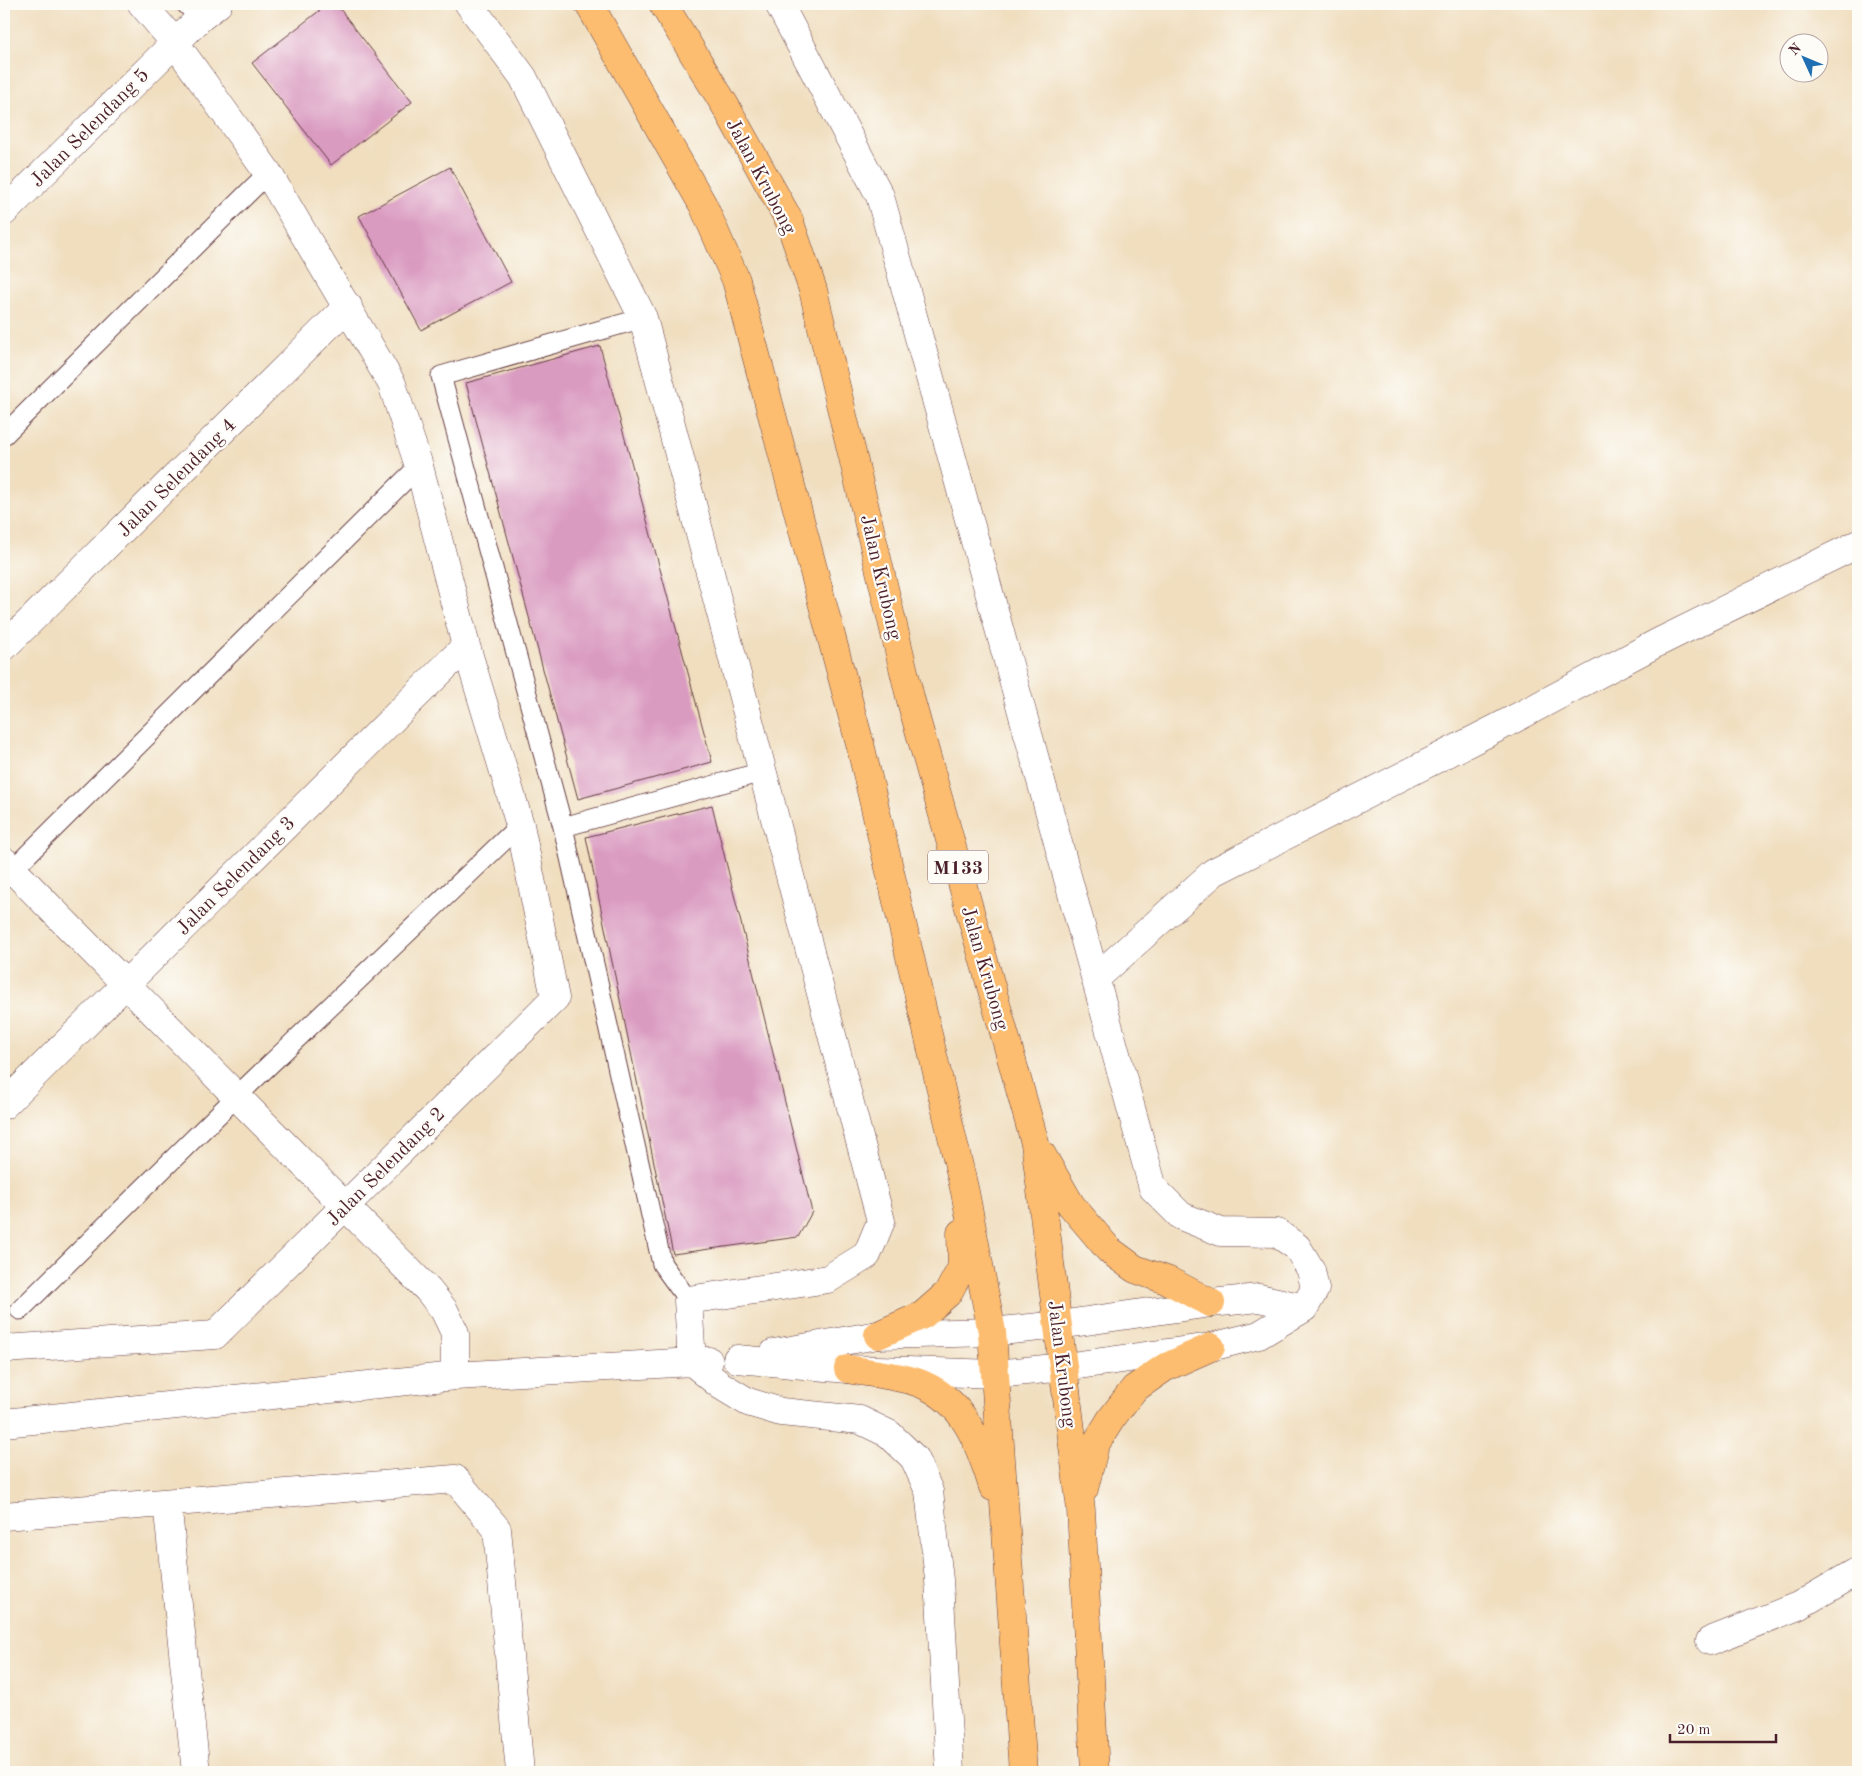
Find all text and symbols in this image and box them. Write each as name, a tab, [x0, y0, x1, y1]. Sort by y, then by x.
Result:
north arrow	[1780, 32, 1830, 82]
text: N	[1787, 41, 1804, 58]
street label: Jalan Selendang 5	[27, 65, 154, 192]
street label: Jalan Krubong	[721, 116, 799, 238]
street label: Jalan Selendang 4	[114, 415, 241, 542]
street label: Jalan Krubong	[856, 513, 904, 642]
street label: Jalan Selendang 3	[173, 813, 300, 940]
road number: M133	[928, 850, 988, 884]
street label: Jalan Krubong	[957, 904, 1011, 1033]
street label: Jalan Selendang 2	[323, 1104, 450, 1231]
street label: Jalan Krubong	[1043, 1299, 1079, 1429]
scale bar	[1670, 1711, 1776, 1743]
text: 20 m	[1677, 1723, 1711, 1738]

